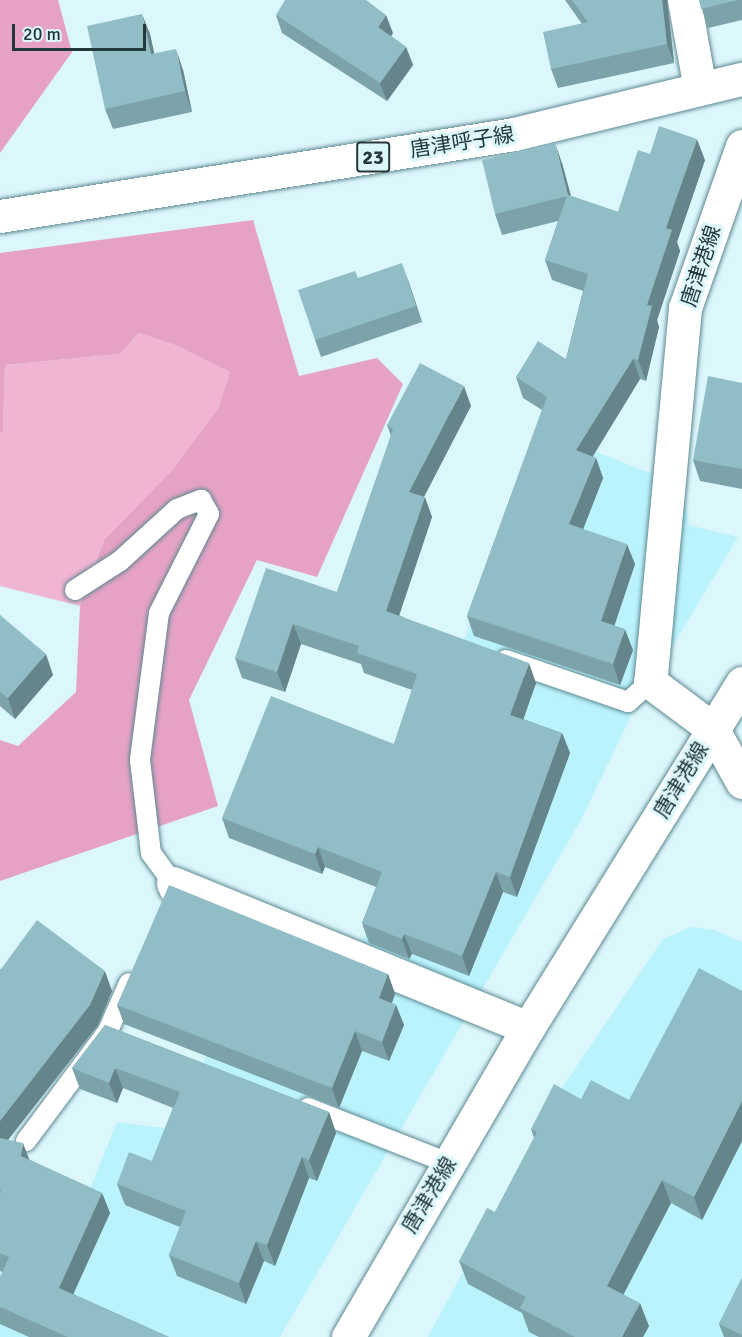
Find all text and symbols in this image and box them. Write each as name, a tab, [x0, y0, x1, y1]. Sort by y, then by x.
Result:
scale bar	[15, 12, 148, 50]
text: 20 m	[23, 23, 61, 45]
street label: 唐津呼子線	[408, 121, 516, 163]
road number: 23	[355, 140, 391, 174]
street label: 唐津港線	[676, 222, 726, 310]
street label: 唐津港線	[649, 738, 713, 822]
street label: 唐津港線	[397, 1153, 461, 1237]

